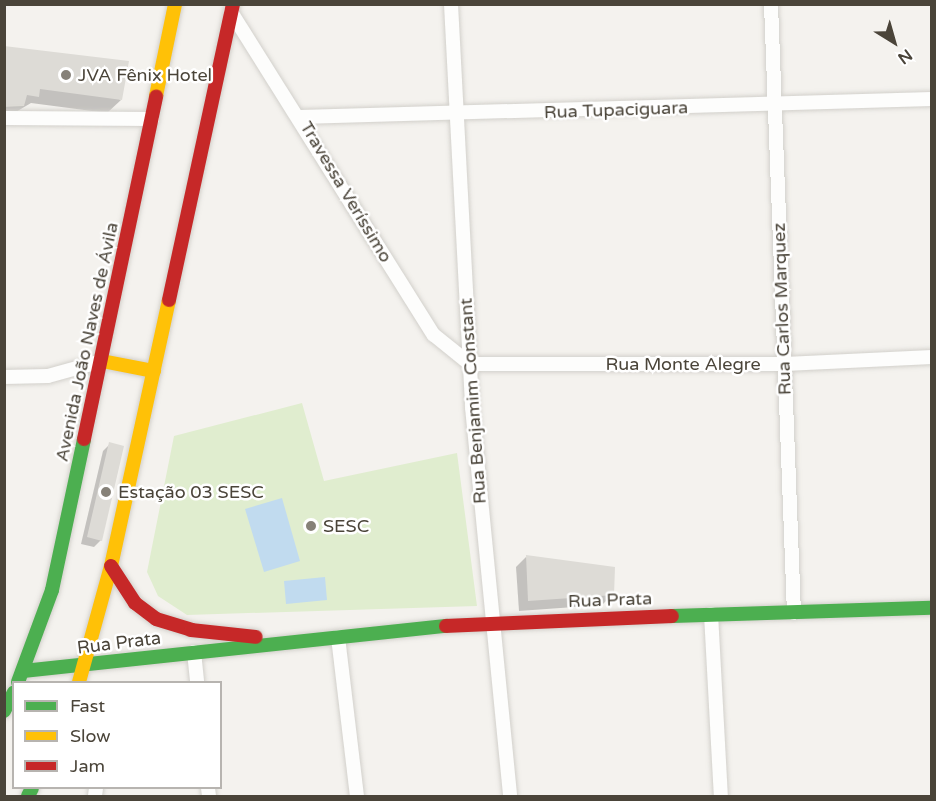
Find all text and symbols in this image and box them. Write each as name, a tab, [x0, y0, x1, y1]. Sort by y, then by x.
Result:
north arrow	[864, 12, 924, 72]
text: N	[894, 45, 916, 68]
place label: JVA Fênix Hotel	[78, 64, 212, 86]
marker: JVA Fênix Hotel	[59, 68, 73, 82]
street label: Rua Tupaciguara	[543, 97, 689, 123]
street label: Travessa Veríssimo	[295, 118, 397, 266]
street label: Avenida João Naves de Ávila	[51, 220, 123, 464]
street label: Rua Carlos Marquez	[768, 222, 796, 396]
street label: Rua Benjamim Constant	[455, 297, 491, 505]
street label: Rua Monte Alegre	[605, 353, 761, 375]
place label: Estação 03 SESC	[118, 481, 264, 503]
marker: Estação 03 SESC	[99, 485, 113, 499]
place label: SESC	[323, 515, 369, 537]
marker: SESC	[304, 519, 318, 533]
street label: Rua Prata	[567, 588, 653, 612]
street label: Rua Prata	[76, 627, 162, 659]
legend	[12, 681, 222, 789]
text: Fast	[70, 695, 105, 717]
text: Slow	[70, 725, 111, 747]
text: Jam	[70, 755, 105, 777]

